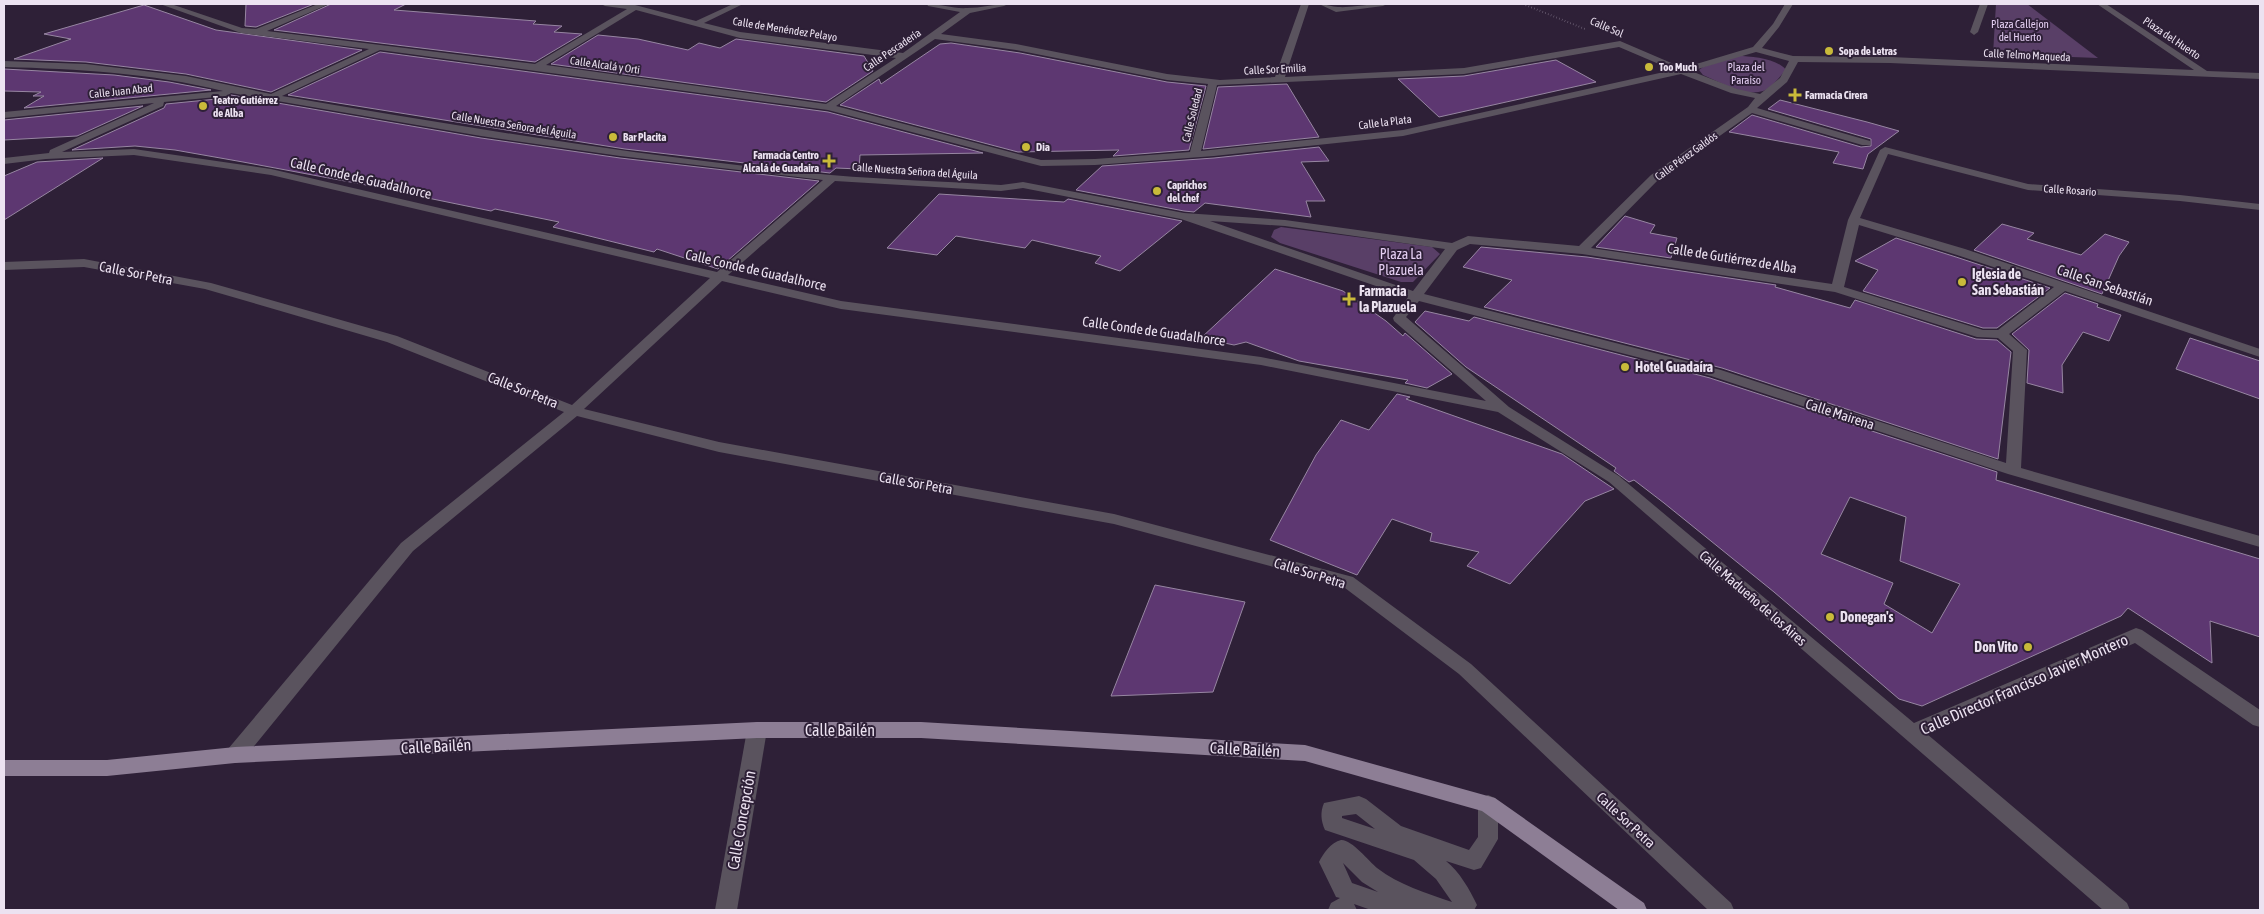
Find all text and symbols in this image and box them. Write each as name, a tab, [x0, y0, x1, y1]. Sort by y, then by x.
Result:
street label: Plaza del Huerto	[2141, 14, 2203, 62]
street label: Calle de Menéndez Pelayo	[732, 15, 838, 43]
street label: Calle Sol	[1589, 15, 1626, 39]
park label: Plaza Callejon del Huerto	[1991, 18, 2049, 43]
street label: Calle Pescadería	[861, 26, 923, 74]
marker: Sopa de Letras	[1823, 45, 1835, 57]
place label: Sopa de Letras	[1839, 45, 1897, 57]
street label: Calle Telmo Maqueda	[1983, 47, 2071, 63]
street label: Calle Alcalá y Orti	[569, 54, 641, 76]
street label: Calle Sor Emilia	[1243, 61, 1307, 77]
marker: Too Much	[1643, 61, 1655, 73]
place label: Too Much	[1659, 61, 1697, 73]
park label: Plaza del Paraíso	[1727, 61, 1765, 86]
street label: Calle Juan Abad	[89, 82, 153, 100]
street label: Calle Soledad	[1179, 87, 1205, 143]
marker: Farmacia Cirera	[1789, 89, 1801, 101]
place label: Farmacia Cirera	[1805, 89, 1868, 101]
place label: Teatro Gutiérrez de Alba	[213, 94, 278, 119]
marker: Teatro Gutiérrez de Alba	[197, 100, 209, 112]
street label: Calle Nuestra Señora del Águila	[451, 109, 577, 141]
street label: Calle la Plata	[1358, 113, 1412, 131]
street label: Calle Pérez Galdós	[1652, 129, 1720, 183]
marker: Bar Placita	[607, 131, 619, 143]
place label: Bar Placita	[623, 131, 666, 143]
marker: Dia	[1020, 141, 1032, 153]
place label: Dia	[1036, 141, 1050, 153]
place label: Farmacia Centro Alcalá de Guadaira	[742, 149, 819, 174]
street label: Calle Conde de Guadalhorce	[289, 154, 433, 202]
marker: Farmacia Centro Alcalá de Guadaira	[823, 155, 835, 167]
street label: Calle Nuestra Señora del Águila	[852, 161, 978, 181]
place label: Caprichos del chef	[1167, 179, 1207, 204]
street label: Calle Rosario	[2043, 182, 2097, 198]
marker: Caprichos del chef	[1151, 185, 1163, 197]
street label: Calle de Gutiérrez de Alba	[1666, 240, 1798, 276]
street label: Calle Conde de Guadalhorce	[684, 246, 828, 294]
park label: Plaza La Plazuela	[1378, 246, 1424, 278]
street label: Calle Sor Petra	[98, 258, 174, 288]
street label: Calle San Sebastián	[2055, 261, 2155, 309]
place label: Iglesia de San Sebastián	[1972, 266, 2044, 298]
marker: Iglesia de San Sebastián	[1956, 276, 1968, 288]
place label: Farmacia la Plazuela	[1359, 283, 1417, 315]
marker: Farmacia la Plazuela	[1343, 293, 1355, 305]
street label: Calle Conde de Guadalhorce	[1081, 313, 1227, 349]
place label: Hotel Guadaíra	[1635, 359, 1713, 375]
marker: Hotel Guadaíra	[1619, 361, 1631, 373]
street label: Calle Sor Petra	[486, 369, 560, 411]
street label: Calle Mairena	[1804, 395, 1876, 433]
street label: Calle Sor Petra	[878, 469, 954, 497]
street label: Calle Madueño de los Aires	[1696, 547, 1810, 649]
street label: Calle Sor Petra	[1272, 554, 1348, 592]
place label: Donegan's	[1840, 609, 1894, 625]
marker: Donegan's	[1824, 611, 1836, 623]
street label: Calle Director Francisco Javier Montero	[1917, 630, 2131, 738]
place label: Don Vito	[1974, 639, 2018, 655]
marker: Don Vito	[2022, 641, 2034, 653]
street label: Calle Bailén	[805, 721, 875, 739]
street label: Calle Bailén	[400, 735, 472, 757]
street label: Calle Bailén	[1209, 738, 1281, 760]
street label: Calle Concepción	[723, 769, 760, 871]
street label: Calle Sor Petra	[1593, 789, 1659, 851]

